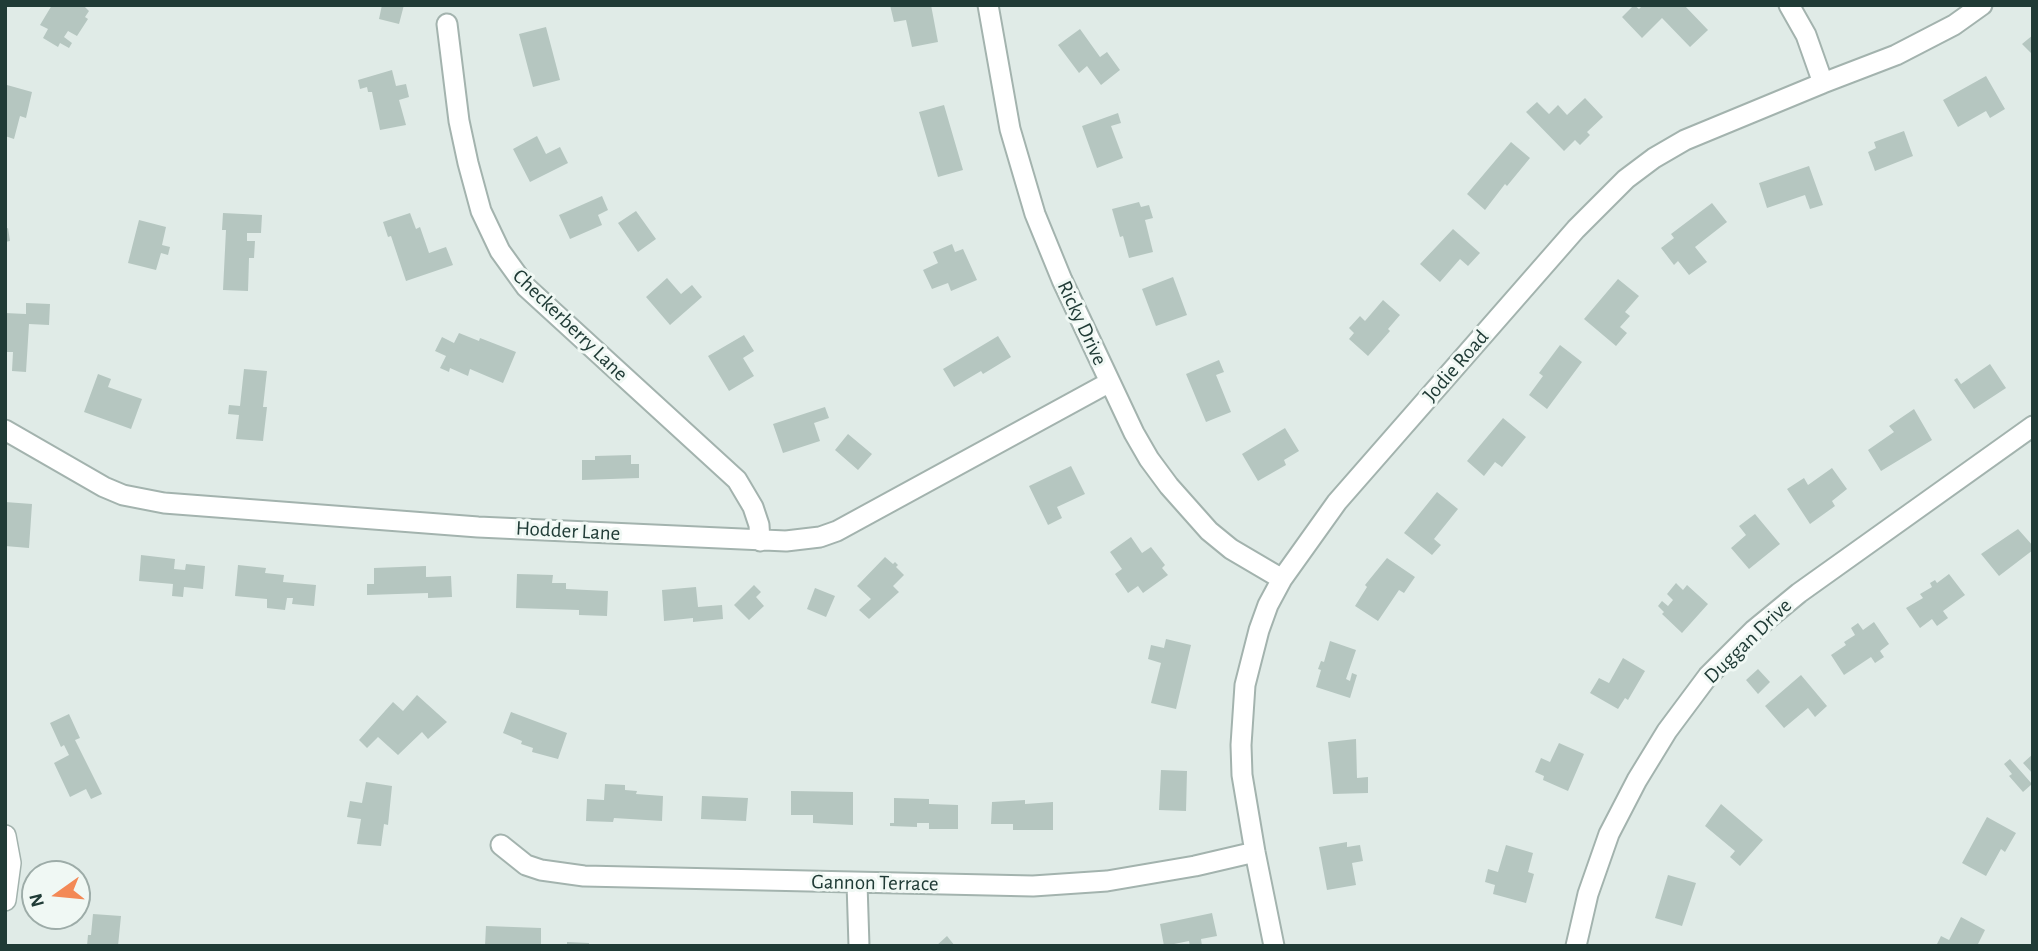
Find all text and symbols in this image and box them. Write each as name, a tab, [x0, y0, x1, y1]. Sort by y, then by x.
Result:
street label: Checkerberry Lane	[507, 264, 633, 386]
street label: Ricky Drive	[1051, 277, 1113, 369]
street label: Jodie Road	[1418, 325, 1494, 407]
street label: Hodder Lane	[515, 516, 621, 546]
street label: Duggan Drive	[1699, 593, 1797, 689]
north arrow	[21, 860, 91, 930]
street label: Gannon Terrace	[811, 869, 939, 897]
text: N	[26, 891, 48, 909]

